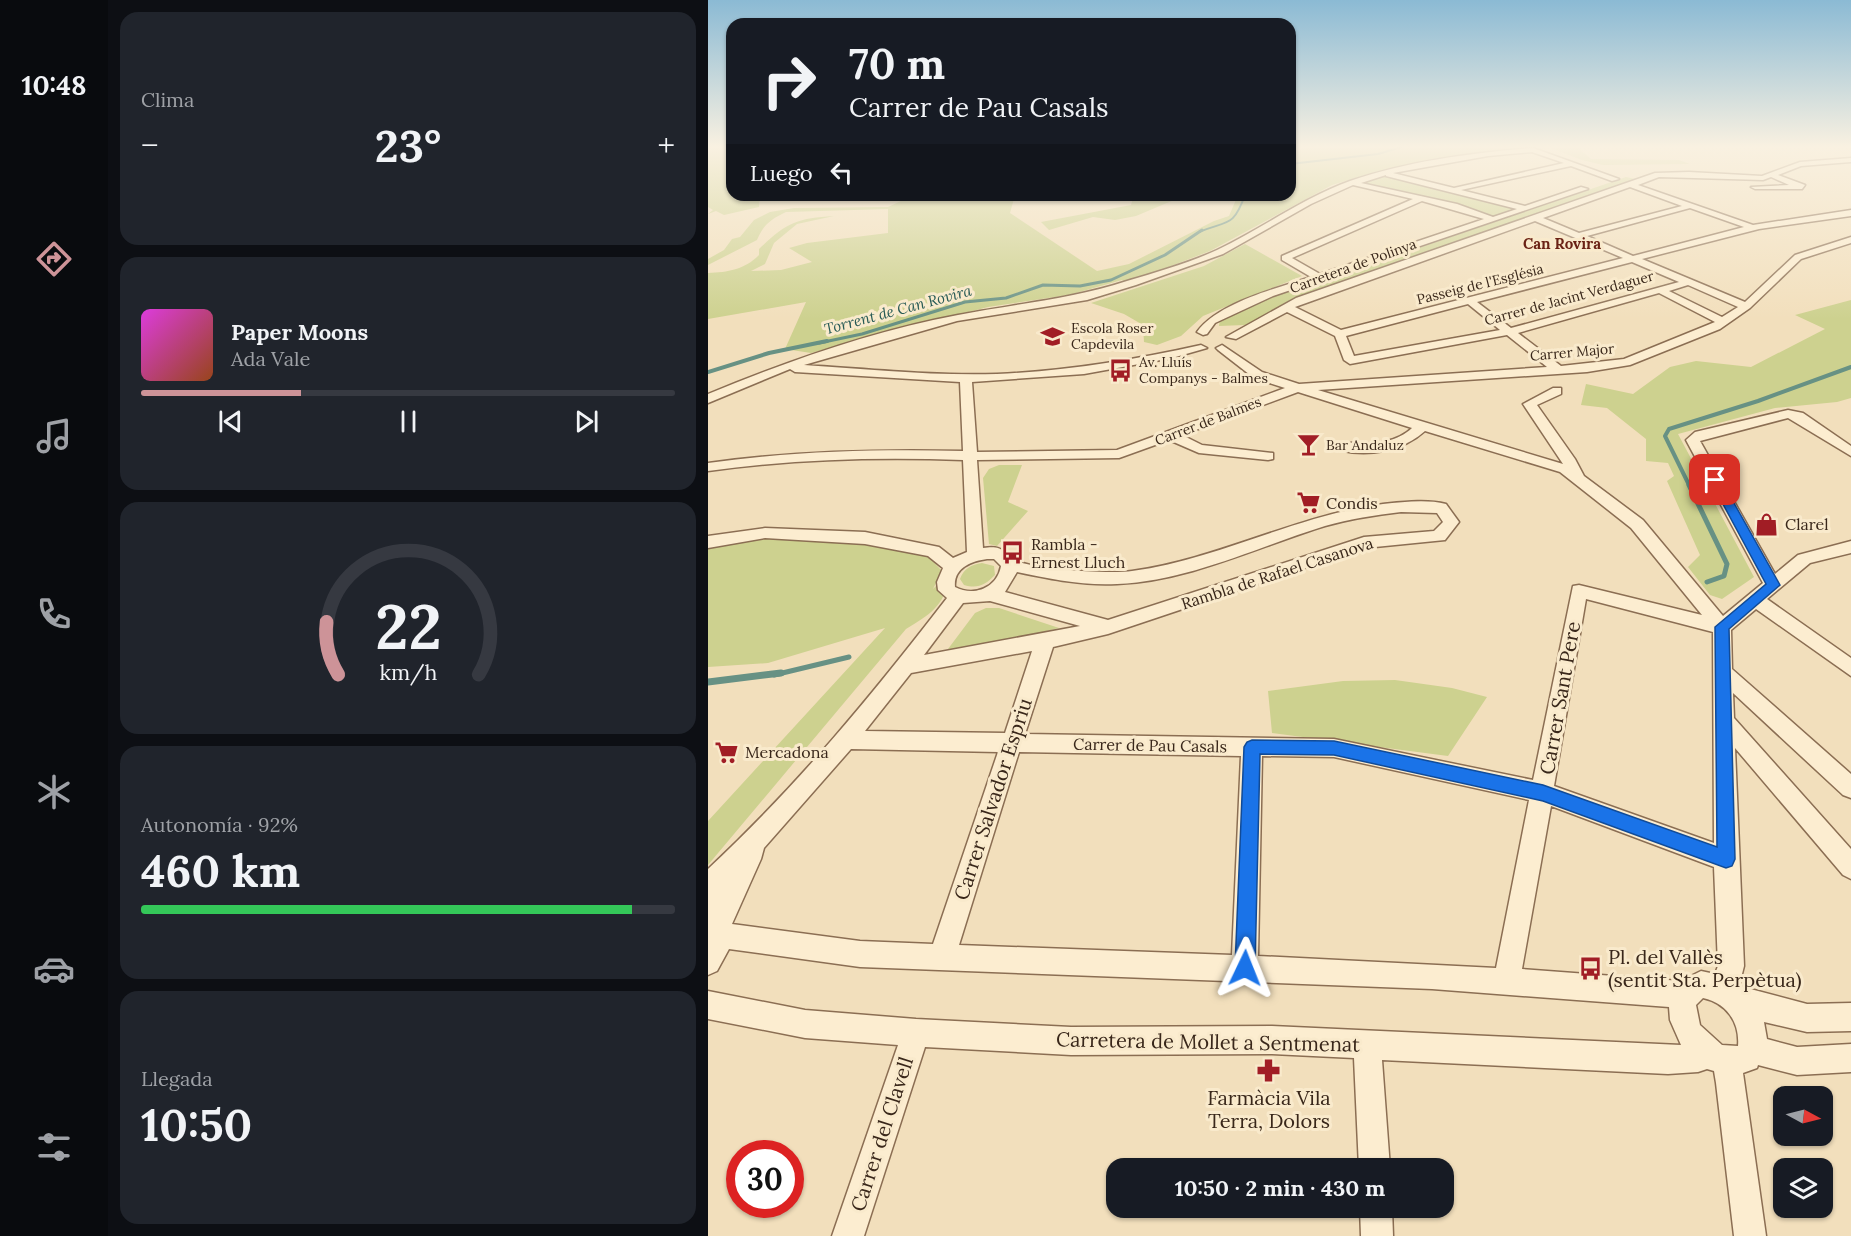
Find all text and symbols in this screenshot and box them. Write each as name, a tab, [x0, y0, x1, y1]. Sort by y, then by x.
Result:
text: 70 m	[849, 37, 945, 91]
icon: right	[750, 42, 828, 120]
text: 10:48	[21, 68, 87, 102]
text: Clima	[141, 87, 194, 112]
text: Carrer de Pau Casals	[849, 90, 1109, 124]
text: 23°	[375, 117, 441, 174]
text: −	[141, 124, 159, 166]
text: +	[657, 124, 675, 166]
icon: left	[825, 156, 858, 189]
text: Luego	[750, 159, 813, 187]
district label: Can Rovira	[1523, 234, 1601, 253]
street label: Carretera de Polinya	[1287, 235, 1419, 297]
icon: directions	[33, 238, 75, 280]
street label: Passeig de l'Església	[1415, 260, 1545, 308]
street label: Carrer de Jacint Verdaguer	[1482, 267, 1656, 329]
water label: Torrent de Can Rovira	[822, 281, 974, 338]
text: Paper Moons	[231, 318, 368, 346]
place label: Escola Roser Capdevila	[1071, 319, 1154, 353]
school or university icon: Escola Roser Capdevila	[1040, 323, 1066, 349]
street label: Carrer Major	[1529, 339, 1615, 365]
text: Ada Vale	[231, 346, 310, 371]
place label: Av. Lluís Companys - Balmes	[1138, 353, 1268, 387]
bus stop icon: Av. Lluís Companys - Balmes	[1108, 357, 1134, 383]
street label: Carrer de Balmes	[1152, 392, 1264, 450]
icon: previous	[214, 405, 247, 438]
icon: pause	[392, 405, 425, 438]
icon: next	[570, 405, 603, 438]
icon: music	[33, 415, 75, 457]
bar icon: Bar Andaluz	[1295, 432, 1321, 458]
place label: Bar Andaluz	[1326, 436, 1404, 454]
pin	[1689, 454, 1740, 505]
icon: arrive	[1698, 463, 1731, 496]
supermarket icon: Condis	[1295, 490, 1321, 516]
place label: Condis	[1326, 493, 1378, 513]
shop icon: Clarel	[1754, 511, 1780, 537]
place label: Clarel	[1785, 514, 1829, 534]
street label: Rambla de Rafael Casanova	[1178, 532, 1376, 614]
place label: Rambla - Ernest Lluch	[1031, 534, 1126, 572]
bus stop icon: Rambla - Ernest Lluch	[1000, 540, 1026, 566]
text: 22	[375, 586, 441, 666]
icon: phone	[33, 593, 75, 635]
street label: Carrer Sant Pere	[1534, 619, 1585, 776]
text: km/h	[379, 658, 437, 686]
street label: Carrer Salvador Espriu	[948, 695, 1037, 903]
street label: Carrer de Pau Casals	[1073, 734, 1227, 756]
supermarket icon: Mercadona	[714, 739, 740, 765]
place label: Mercadona	[745, 742, 829, 762]
icon: climate	[33, 771, 75, 813]
text: Autonomía · 92%	[141, 812, 298, 837]
text: 460 km	[141, 842, 300, 899]
position arrow	[1213, 936, 1277, 1000]
place label: Pl. del Vallès (sentit Sta. Perpètua)	[1608, 944, 1802, 993]
icon: car	[33, 948, 75, 990]
bus stop icon: Pl. del Vallès (sentit Sta. Perpètua)	[1577, 955, 1603, 981]
street label: Carretera de Mollet a Sentmenat	[1056, 1026, 1360, 1057]
street label: Carrer del Clavell	[845, 1053, 918, 1214]
pharmacy icon: Farmàcia Vila Terra, Dolors	[1256, 1058, 1282, 1084]
text: Llegada	[141, 1066, 213, 1091]
place label: Farmàcia Vila Terra, Dolors	[1207, 1085, 1331, 1133]
north arrow	[1773, 1086, 1833, 1146]
map controls	[1773, 1086, 1833, 1218]
text: 10:50	[141, 1096, 252, 1153]
icon: filters	[33, 1126, 75, 1168]
speed limit sign: 30	[726, 1140, 804, 1218]
button: layers	[1773, 1158, 1833, 1218]
text: 10:50 · 2 min · 430 m	[1175, 1174, 1385, 1202]

